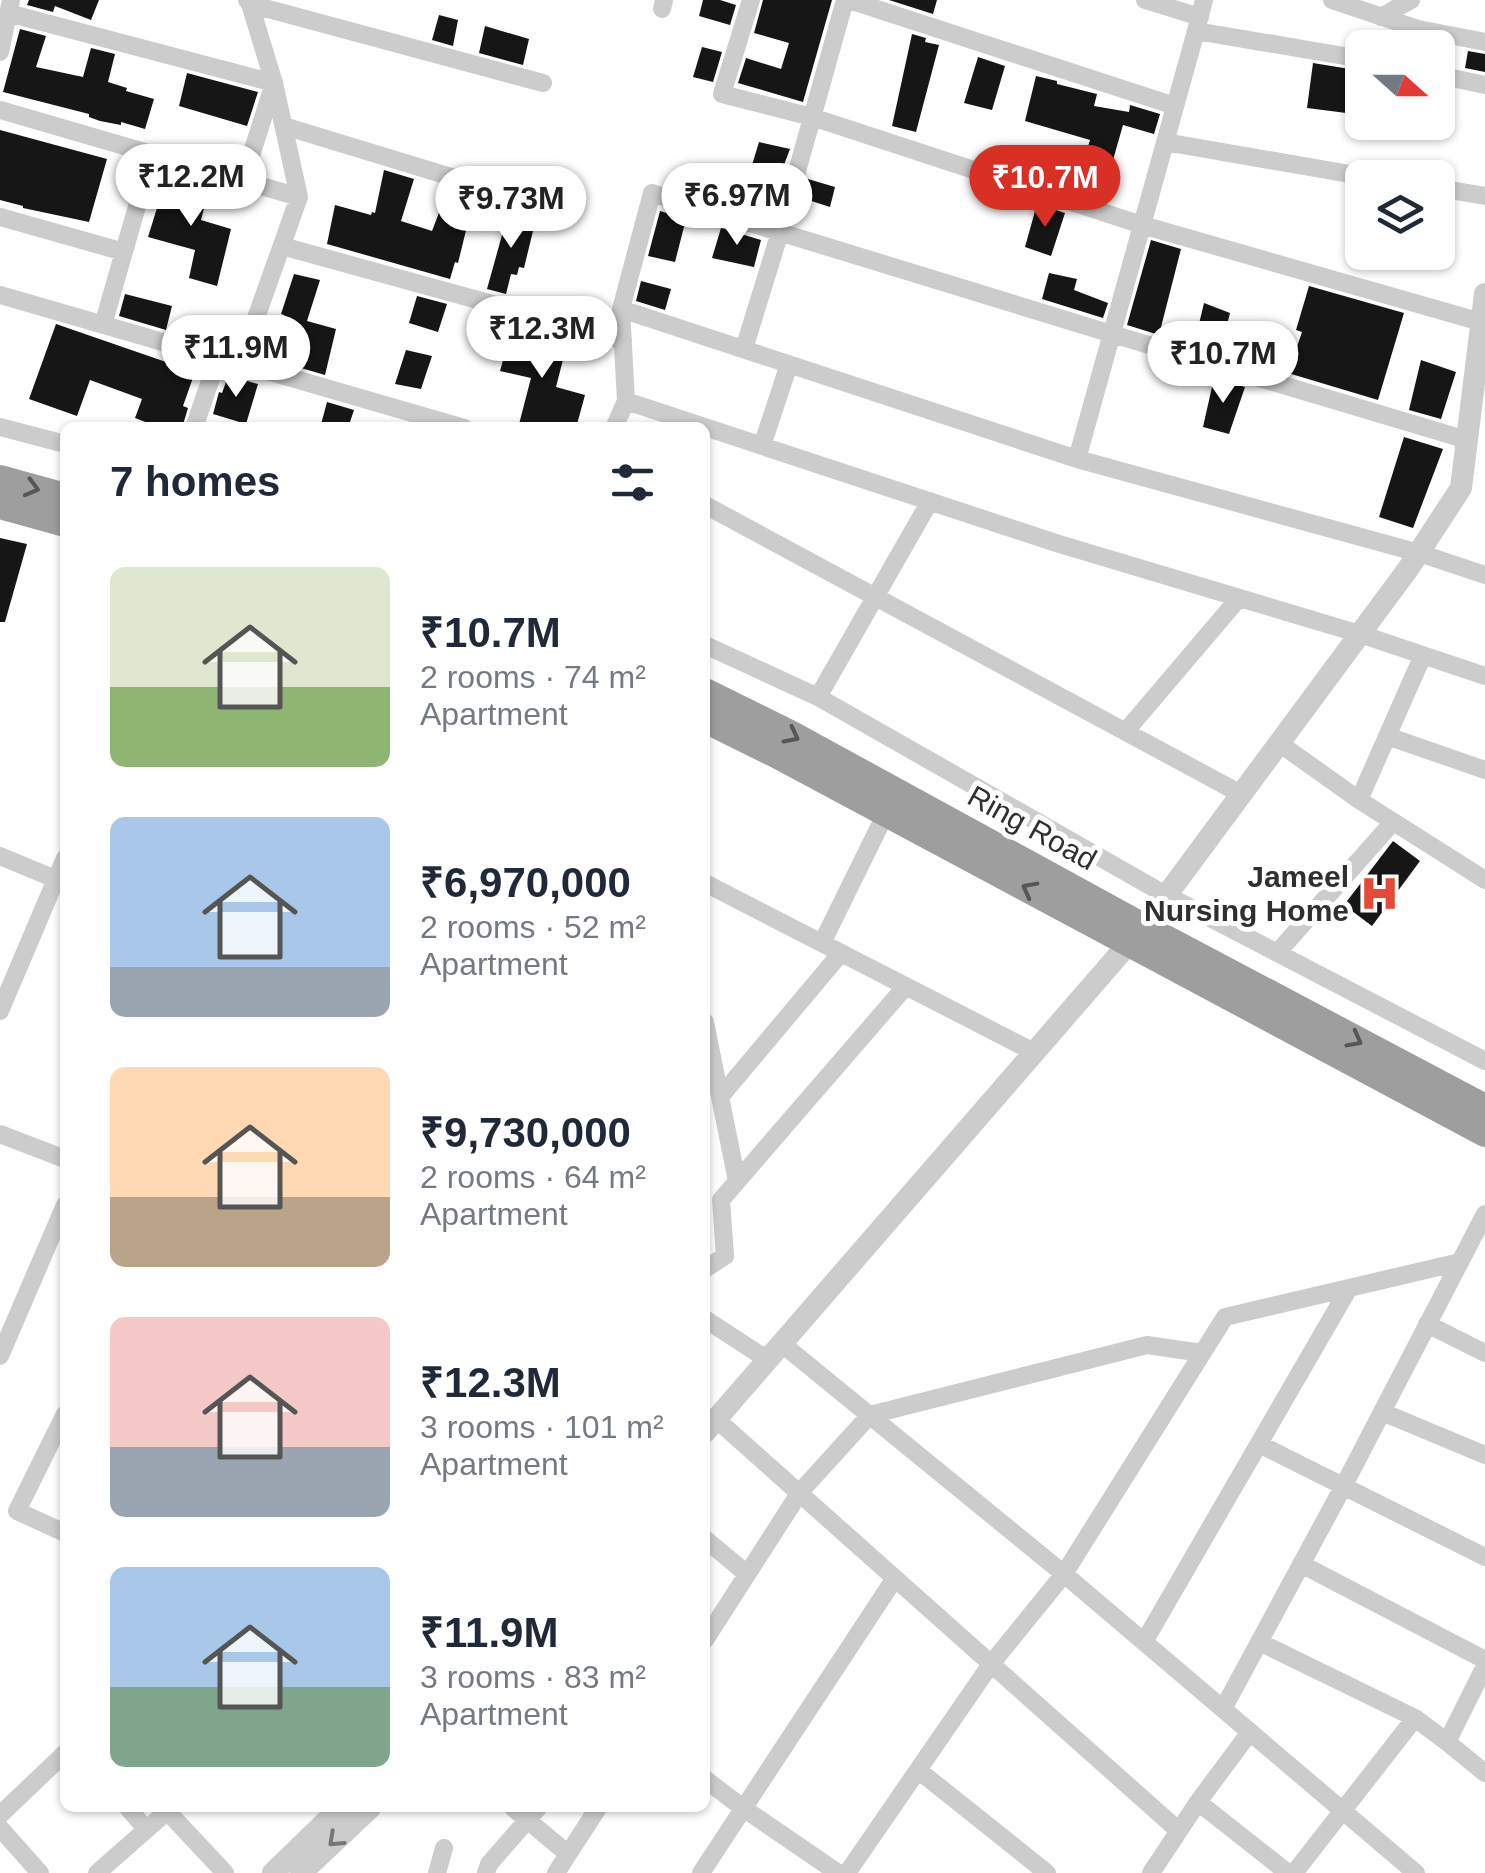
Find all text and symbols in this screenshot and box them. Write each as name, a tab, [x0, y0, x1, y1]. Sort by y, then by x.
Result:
north arrow	[1345, 30, 1455, 140]
map controls	[1345, 30, 1455, 270]
pin: ₹12.2M	[110, 144, 272, 229]
pin: ₹10.7M	[964, 145, 1126, 230]
text: ₹12.2M	[137, 158, 245, 194]
text: ₹10.7M	[991, 159, 1099, 195]
button: layers	[1345, 160, 1455, 270]
pin: ₹6.97M	[656, 163, 818, 248]
pin: ₹9.73M	[430, 166, 592, 251]
text: ₹6.97M	[683, 177, 791, 213]
text: ₹9.73M	[457, 180, 565, 216]
pin: ₹12.3M	[461, 296, 623, 381]
text: ₹12.3M	[488, 310, 596, 346]
pin: ₹11.9M	[155, 315, 317, 400]
pin: ₹10.7M	[1142, 321, 1304, 406]
text: ₹11.9M	[183, 329, 289, 365]
text: ₹10.7M	[1169, 335, 1277, 371]
icon: filters	[605, 455, 660, 510]
text: 7 homes	[110, 458, 280, 505]
one-way arrow	[23, 476, 41, 497]
icon: home	[190, 607, 310, 727]
text: ₹10.7M	[420, 609, 561, 656]
text: 2 rooms · 74 m²	[420, 659, 646, 695]
text: Apartment	[420, 696, 568, 732]
one-way arrow	[782, 723, 800, 743]
street label: Ring Road	[962, 779, 1102, 876]
icon: home	[190, 857, 310, 977]
text: ₹6,970,000	[420, 859, 631, 906]
place label: Jameel Nursing Home	[1144, 860, 1349, 927]
hospital icon: Jameel Nursing Home	[1358, 873, 1400, 915]
one-way arrow	[1021, 881, 1039, 901]
text: 2 rooms · 52 m²	[420, 909, 646, 945]
text: Apartment	[420, 946, 568, 982]
one-way arrow	[1345, 1027, 1363, 1047]
icon: home	[190, 1107, 310, 1227]
text: ₹9,730,000	[420, 1109, 631, 1156]
text: 2 rooms · 64 m²	[420, 1159, 646, 1195]
text: Apartment	[420, 1196, 568, 1232]
icon: home	[190, 1357, 310, 1477]
text: ₹12.3M	[420, 1359, 561, 1406]
text: 3 rooms · 101 m²	[420, 1409, 664, 1445]
text: Apartment	[420, 1446, 568, 1482]
icon: home	[190, 1607, 310, 1727]
text: ₹11.9M	[420, 1609, 558, 1656]
text: 3 rooms · 83 m²	[420, 1659, 646, 1695]
text: Apartment	[420, 1696, 568, 1732]
one-way arrow	[329, 1828, 347, 1846]

